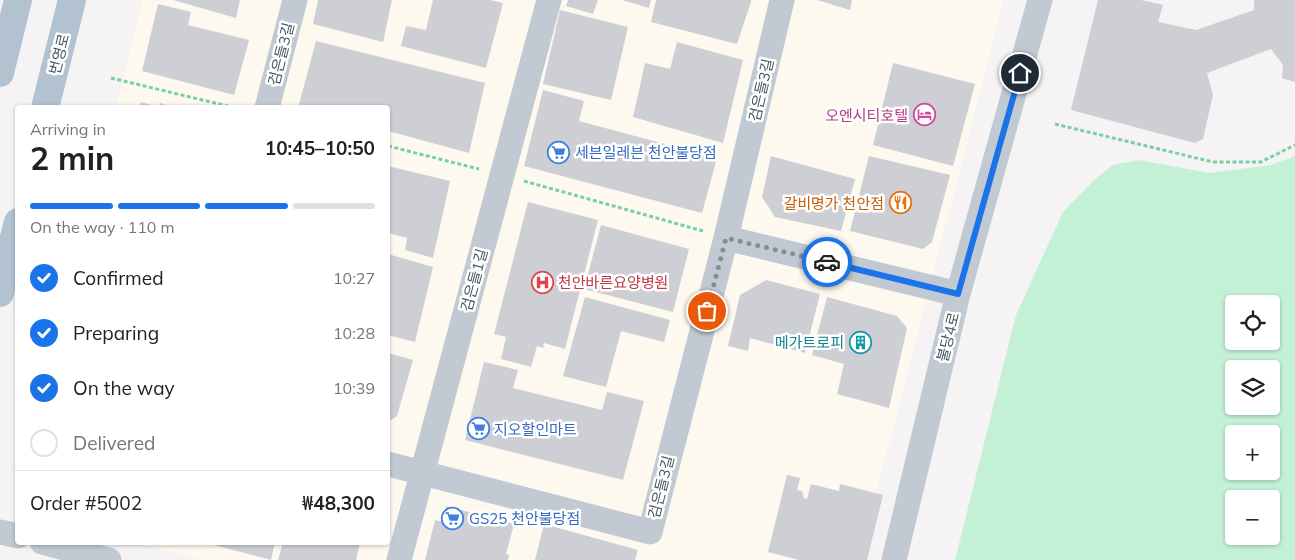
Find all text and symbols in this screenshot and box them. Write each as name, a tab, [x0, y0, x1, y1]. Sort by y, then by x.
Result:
street label: 검은들3길	[264, 21, 298, 87]
street label: 번영로	[45, 32, 73, 76]
pin	[999, 52, 1041, 94]
street label: 검은들3길	[745, 57, 777, 123]
icon: home	[1006, 59, 1034, 87]
hotel icon: 오엔시티호텔	[912, 103, 936, 127]
place label: 오엔시티호텔	[825, 106, 908, 125]
text: Arriving in	[30, 119, 106, 139]
text: 10:45–10:50	[265, 136, 375, 160]
text: 2 min	[30, 138, 114, 178]
supermarket icon: 세븐일레븐 천안불당점	[547, 140, 571, 164]
place label: 세븐일레븐 천안불당점	[575, 143, 717, 162]
restaurant icon: 갈비명가 천안점	[888, 191, 912, 215]
place label: 갈비명가 천안점	[783, 194, 884, 213]
text: On the way · 110 m	[30, 217, 175, 237]
courier	[802, 237, 852, 287]
street label: 검은들1길	[457, 247, 491, 313]
icon: car	[813, 248, 841, 276]
icon: check	[30, 264, 58, 292]
text: Confirmed	[73, 266, 164, 290]
text: 10:27	[333, 268, 375, 288]
hospital icon: 천안바른요양병원	[530, 270, 554, 294]
place label: 천안바른요양병원	[558, 273, 668, 292]
pin	[686, 290, 728, 332]
map controls	[1225, 295, 1280, 545]
button: locate	[1225, 295, 1280, 350]
icon: bag	[693, 297, 721, 325]
street label: 불당4로	[933, 310, 963, 364]
icon: check	[30, 319, 58, 347]
text: Preparing	[73, 321, 159, 345]
text: 10:28	[333, 323, 375, 343]
building icon: 메가트로피	[848, 330, 872, 354]
place label: 메가트로피	[775, 333, 844, 352]
button: layers	[1225, 360, 1280, 415]
icon: check	[30, 374, 58, 402]
text: On the way	[73, 376, 175, 400]
text: 10:39	[333, 378, 375, 398]
supermarket icon: 지오할인마트	[466, 417, 490, 441]
place label: 지오할인마트	[494, 420, 577, 439]
button: +	[1225, 425, 1280, 480]
text: Delivered	[73, 431, 155, 455]
street label: 검은들3길	[644, 454, 678, 520]
button: −	[1225, 490, 1280, 545]
text: Order #5002	[30, 491, 142, 515]
text: ₩48,300	[302, 491, 375, 515]
supermarket icon: GS25 천안불당점	[441, 506, 465, 530]
place label: GS25 천안불당점	[469, 509, 580, 528]

